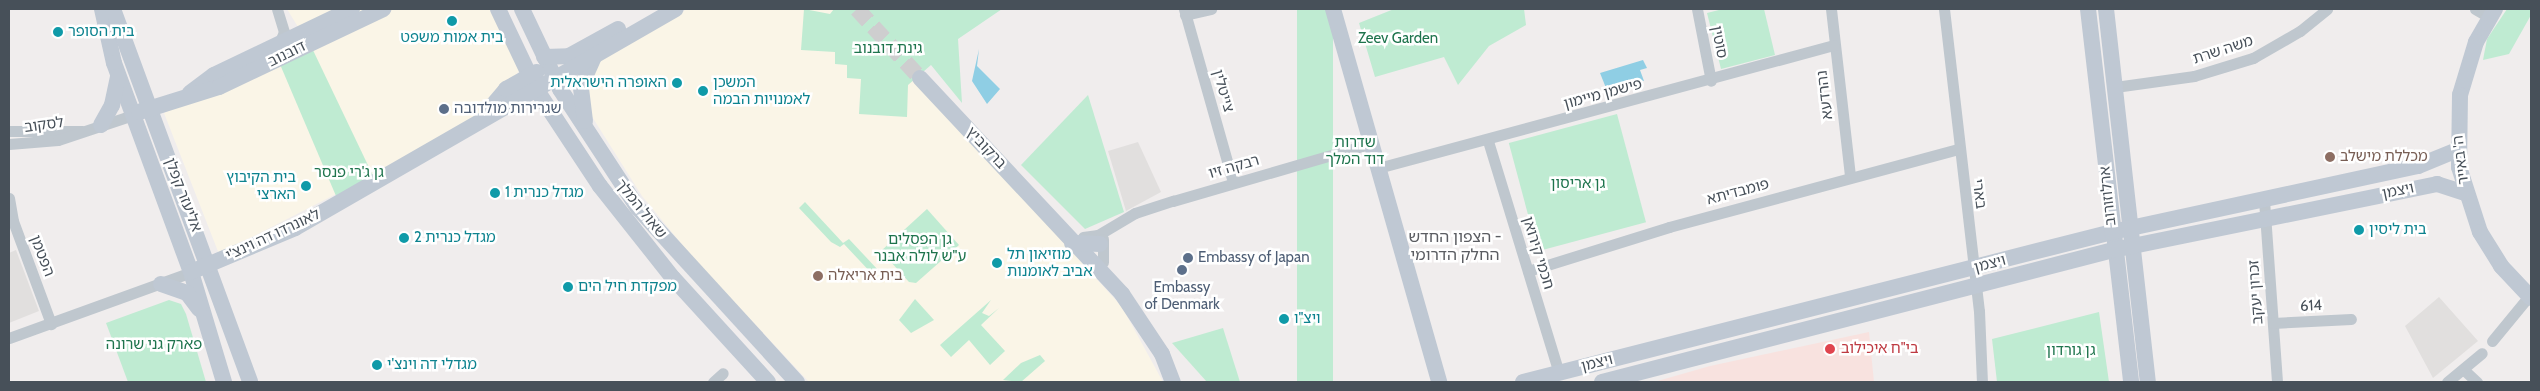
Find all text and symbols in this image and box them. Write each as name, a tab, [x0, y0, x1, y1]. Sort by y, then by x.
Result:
marker: בית אמות משפט	[446, 15, 458, 27]
place label: בית הסופר	[68, 23, 134, 41]
street label: סוטין	[1707, 24, 1731, 60]
marker: בית הסופר	[52, 26, 64, 38]
place label: בית אמות משפט	[400, 29, 504, 47]
park label: Zeev Garden	[1358, 30, 1438, 48]
street label: משה שרת	[2191, 32, 2255, 68]
street label: דובנוב	[265, 37, 309, 71]
park label: גינת דובנוב	[854, 40, 922, 58]
street label: צייטלין	[1208, 68, 1238, 114]
street label: נהרדעא	[1813, 69, 1837, 121]
place label: המשכן לאמנויות הבמה	[713, 73, 810, 108]
place label: האופרה הישראלית	[550, 74, 667, 92]
street label: פישמן מיימון	[1562, 75, 1644, 113]
marker: האופרה הישראלית	[671, 77, 683, 89]
marker: המשכן לאמנויות הבמה	[697, 85, 709, 97]
place label: שגרירות מולדובה	[454, 100, 561, 118]
marker: שגרירות מולדובה	[438, 103, 450, 115]
street label: לסקוב	[23, 113, 65, 137]
street label: ברקוביץ	[962, 123, 1010, 173]
park label: שדרות דוד המלך	[1325, 133, 1385, 168]
street label: ה' באייר	[2449, 134, 2473, 186]
place label: מכללת מישלב	[2340, 148, 2428, 166]
street label: רבקה זיו	[1207, 151, 1261, 183]
marker: מכללת מישלב	[2324, 151, 2336, 163]
street label: אליעזר קפלן	[161, 155, 205, 235]
park label: גן ג'רי פנסר	[314, 164, 384, 182]
street label: ארלוזורוב	[2096, 165, 2120, 227]
place label: בית הקיבוץ הארצי	[226, 168, 296, 203]
park label: גן אריסון	[1551, 175, 1605, 193]
street label: פומבדיתא	[1705, 175, 1771, 209]
street label: שאול המלך	[612, 176, 670, 242]
street label: בארי	[1968, 178, 1990, 210]
street label: ויצמן	[2380, 179, 2416, 203]
marker: בית הקיבוץ הארצי	[300, 180, 312, 192]
place label: מגדל כנרית 1	[505, 184, 584, 202]
marker: מגדל כנרית 1	[489, 187, 501, 199]
street label: לאונרדו דה וינצ'י	[223, 205, 323, 265]
street label: חכמי קירואן	[1518, 214, 1558, 292]
place label: בית ליסין	[2369, 221, 2427, 239]
marker: בית ליסין	[2353, 224, 2365, 236]
district label: הצפון החדש - החלק הדרומי	[1408, 227, 1502, 265]
place label: מגדל כנרית 2	[414, 229, 496, 247]
park label: גן הפסלים ע"ש לולה אבנר	[874, 230, 966, 265]
marker: מגדל כנרית 2	[398, 232, 410, 244]
street label: הפטמן	[26, 233, 58, 279]
place label: מוזיאון תל אביב לאומנות	[1007, 245, 1093, 280]
place label: Embassy of Japan	[1198, 249, 1310, 267]
street label: ויצמן	[1972, 251, 2008, 277]
marker: Embassy of Japan	[1182, 252, 1194, 264]
marker: מוזיאון תל אביב לאומנות	[991, 257, 1003, 269]
street label: זכרון יעקב	[2245, 259, 2267, 325]
marker: Embassy of Denmark	[1176, 264, 1188, 276]
place label: בית אריאלה	[828, 267, 903, 285]
marker: בית אריאלה	[812, 270, 824, 282]
place label: מפקדת חיל הים	[578, 278, 677, 296]
place label: Embassy of Denmark	[1144, 278, 1220, 313]
marker: מפקדת חיל הים	[562, 281, 574, 293]
street label: 614	[2300, 296, 2322, 316]
place label: ויצ"ו	[1294, 310, 1321, 328]
marker: ויצ"ו	[1278, 313, 1290, 325]
park label: פארק גני שרונה	[106, 336, 202, 354]
place label: בי"ח איכילוב	[1841, 340, 1919, 358]
marker: בי"ח איכילוב	[1823, 342, 1837, 356]
park label: גן גורדון	[2046, 342, 2096, 360]
street label: ויצמן	[1579, 350, 1615, 376]
place label: מגדלי דה וינצ'י	[387, 356, 477, 374]
marker: מגדלי דה וינצ'י	[371, 359, 383, 371]

